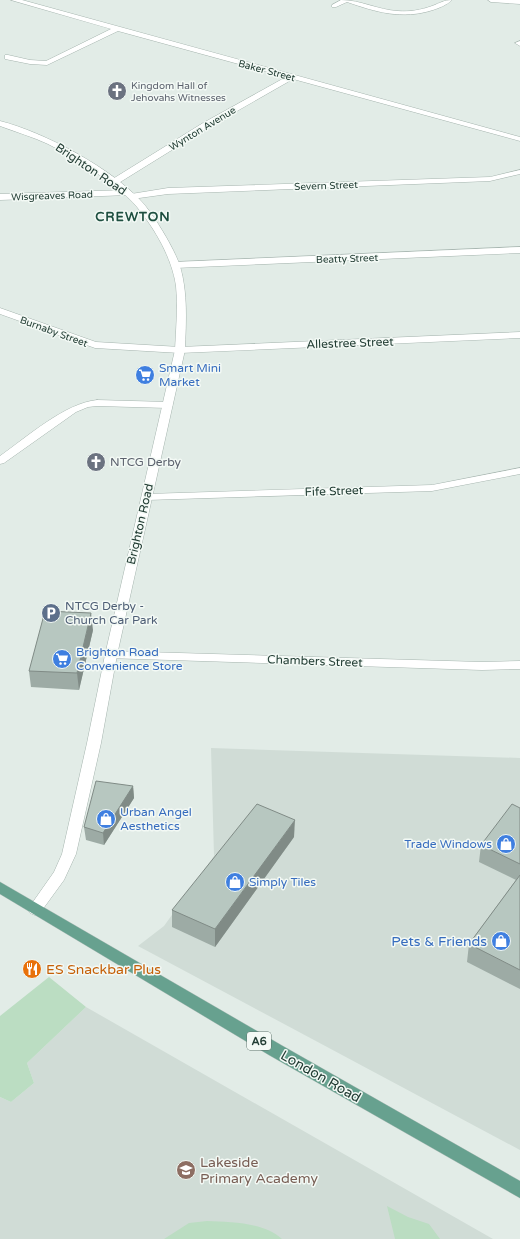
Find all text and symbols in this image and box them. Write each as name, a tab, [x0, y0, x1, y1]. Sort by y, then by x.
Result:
street label: Baker Street	[237, 58, 297, 84]
church icon: Kingdom Hall of Jehovahs Witnesses	[106, 80, 128, 102]
place label: Kingdom Hall of Jehovahs Witnesses	[131, 80, 226, 104]
street label: Wynton Avenue	[167, 104, 238, 153]
street label: Brighton Road	[53, 140, 129, 198]
street label: Severn Street	[294, 179, 358, 193]
street label: Wisgreaves Road	[11, 189, 93, 203]
district label: CREWTON	[95, 209, 171, 225]
street label: Beatty Street	[316, 252, 378, 266]
street label: Burnaby Street	[18, 314, 89, 350]
street label: Allestree Street	[306, 334, 394, 352]
place label: Smart Mini Market	[159, 361, 221, 389]
supermarket icon: Smart Mini Market	[134, 364, 156, 386]
church icon: NTCG Derby	[85, 451, 107, 473]
place label: NTCG Derby	[110, 455, 182, 469]
street label: Brighton Road	[124, 482, 156, 566]
street label: Fife Street	[304, 483, 364, 499]
place label: NTCG Derby - Church Car Park	[65, 599, 158, 627]
parking icon: NTCG Derby - Church Car Park	[40, 602, 62, 624]
place label: Brighton Road Convenience Store	[76, 645, 183, 673]
supermarket icon: Brighton Road Convenience Store	[51, 648, 73, 670]
street label: Chambers Street	[267, 652, 363, 670]
place label: Urban Angel Aesthetics	[120, 805, 192, 833]
shop icon: Urban Angel Aesthetics	[95, 808, 117, 830]
shop icon: Trade Windows	[495, 833, 517, 855]
place label: Trade Windows	[404, 837, 492, 851]
shop icon: Simply Tiles	[224, 871, 246, 893]
place label: Simply Tiles	[249, 875, 316, 889]
shop icon: Pets & Friends	[490, 930, 512, 952]
place label: Pets & Friends	[391, 933, 487, 950]
restaurant icon: ES Snackbar Plus	[21, 958, 43, 980]
place label: ES Snackbar Plus	[46, 961, 161, 978]
road number: A6	[247, 1032, 271, 1050]
street label: London Road	[278, 1047, 364, 1106]
place label: Lakeside Primary Academy	[200, 1154, 318, 1187]
school or university icon: Lakeside Primary Academy	[175, 1159, 197, 1181]

